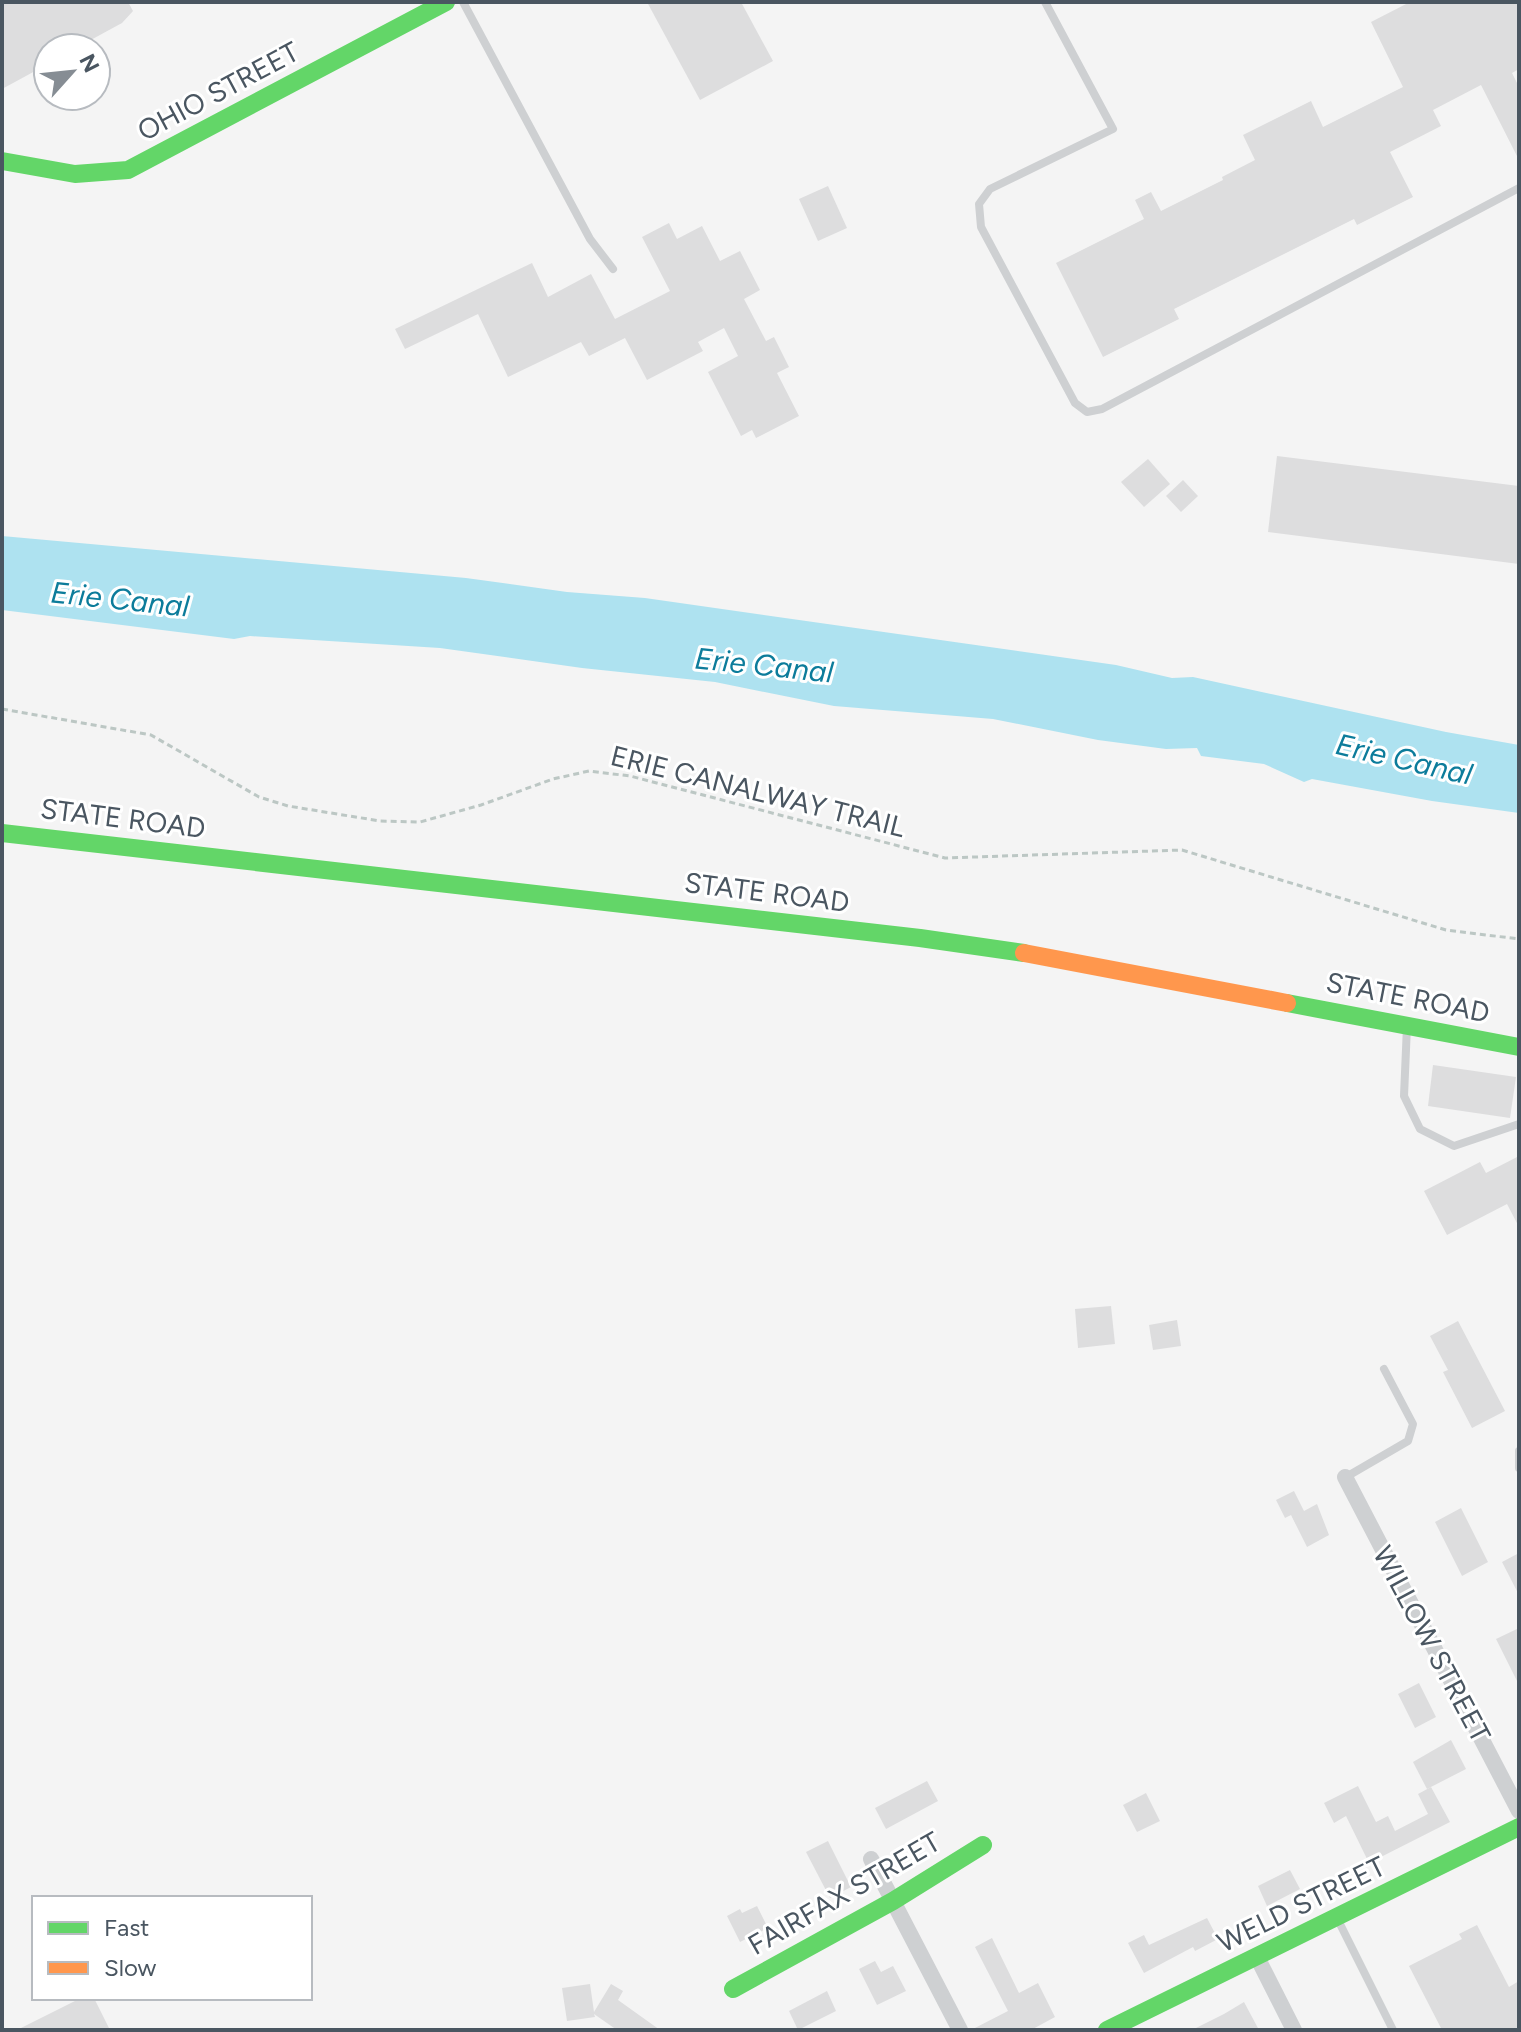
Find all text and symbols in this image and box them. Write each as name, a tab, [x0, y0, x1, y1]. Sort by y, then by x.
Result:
north arrow	[32, 32, 112, 112]
street label: OHIO STREET	[132, 34, 305, 148]
text: N	[73, 49, 105, 77]
water label: Erie Canal	[49, 573, 191, 625]
water label: Erie Canal	[693, 639, 835, 691]
water label: Erie Canal	[1332, 725, 1476, 793]
street label: ERIE CANALWAY TRAIL	[607, 738, 909, 844]
street label: STATE ROAD	[39, 791, 207, 845]
street label: STATE ROAD	[683, 865, 851, 919]
street label: STATE ROAD	[1323, 964, 1493, 1030]
street label: WILLOW STREET	[1366, 1540, 1498, 1748]
street label: FAIRFAX STREET	[742, 1824, 947, 1962]
street label: WELD STREET	[1211, 1848, 1391, 1959]
legend	[32, 1896, 312, 2000]
text: Fast	[104, 1913, 149, 1942]
text: Slow	[104, 1953, 157, 1982]

